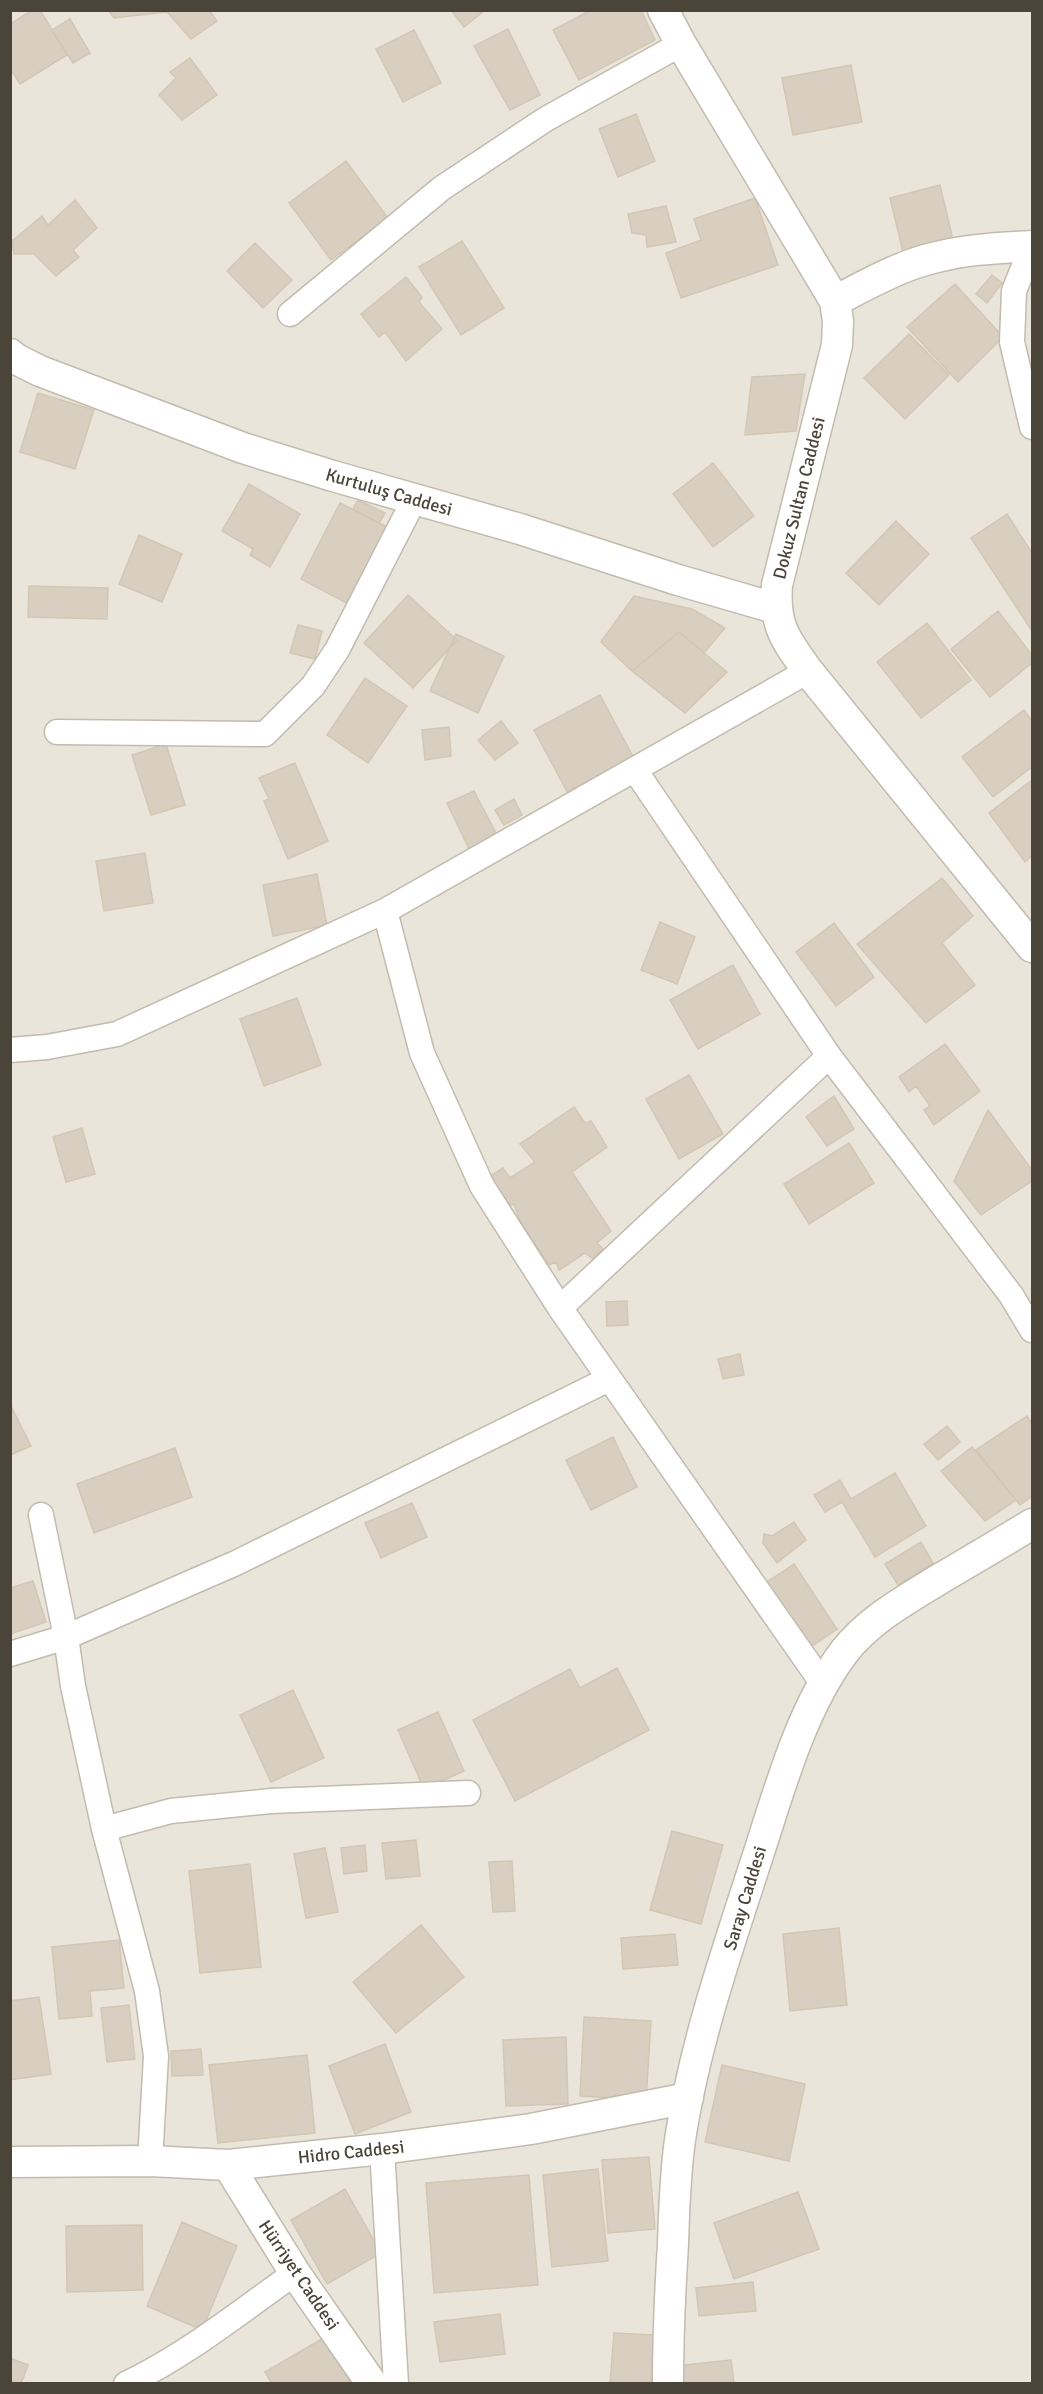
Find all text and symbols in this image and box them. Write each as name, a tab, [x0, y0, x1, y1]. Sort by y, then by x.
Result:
street label: Dokuz Sultan Caddesi	[768, 415, 830, 581]
street label: Kurtuluş Caddesi	[323, 463, 455, 521]
street label: Saray Caddesi	[719, 1843, 771, 1953]
street label: Hidro Caddesi	[297, 2135, 405, 2169]
street label: Hürriyet Caddesi	[254, 2216, 344, 2334]

